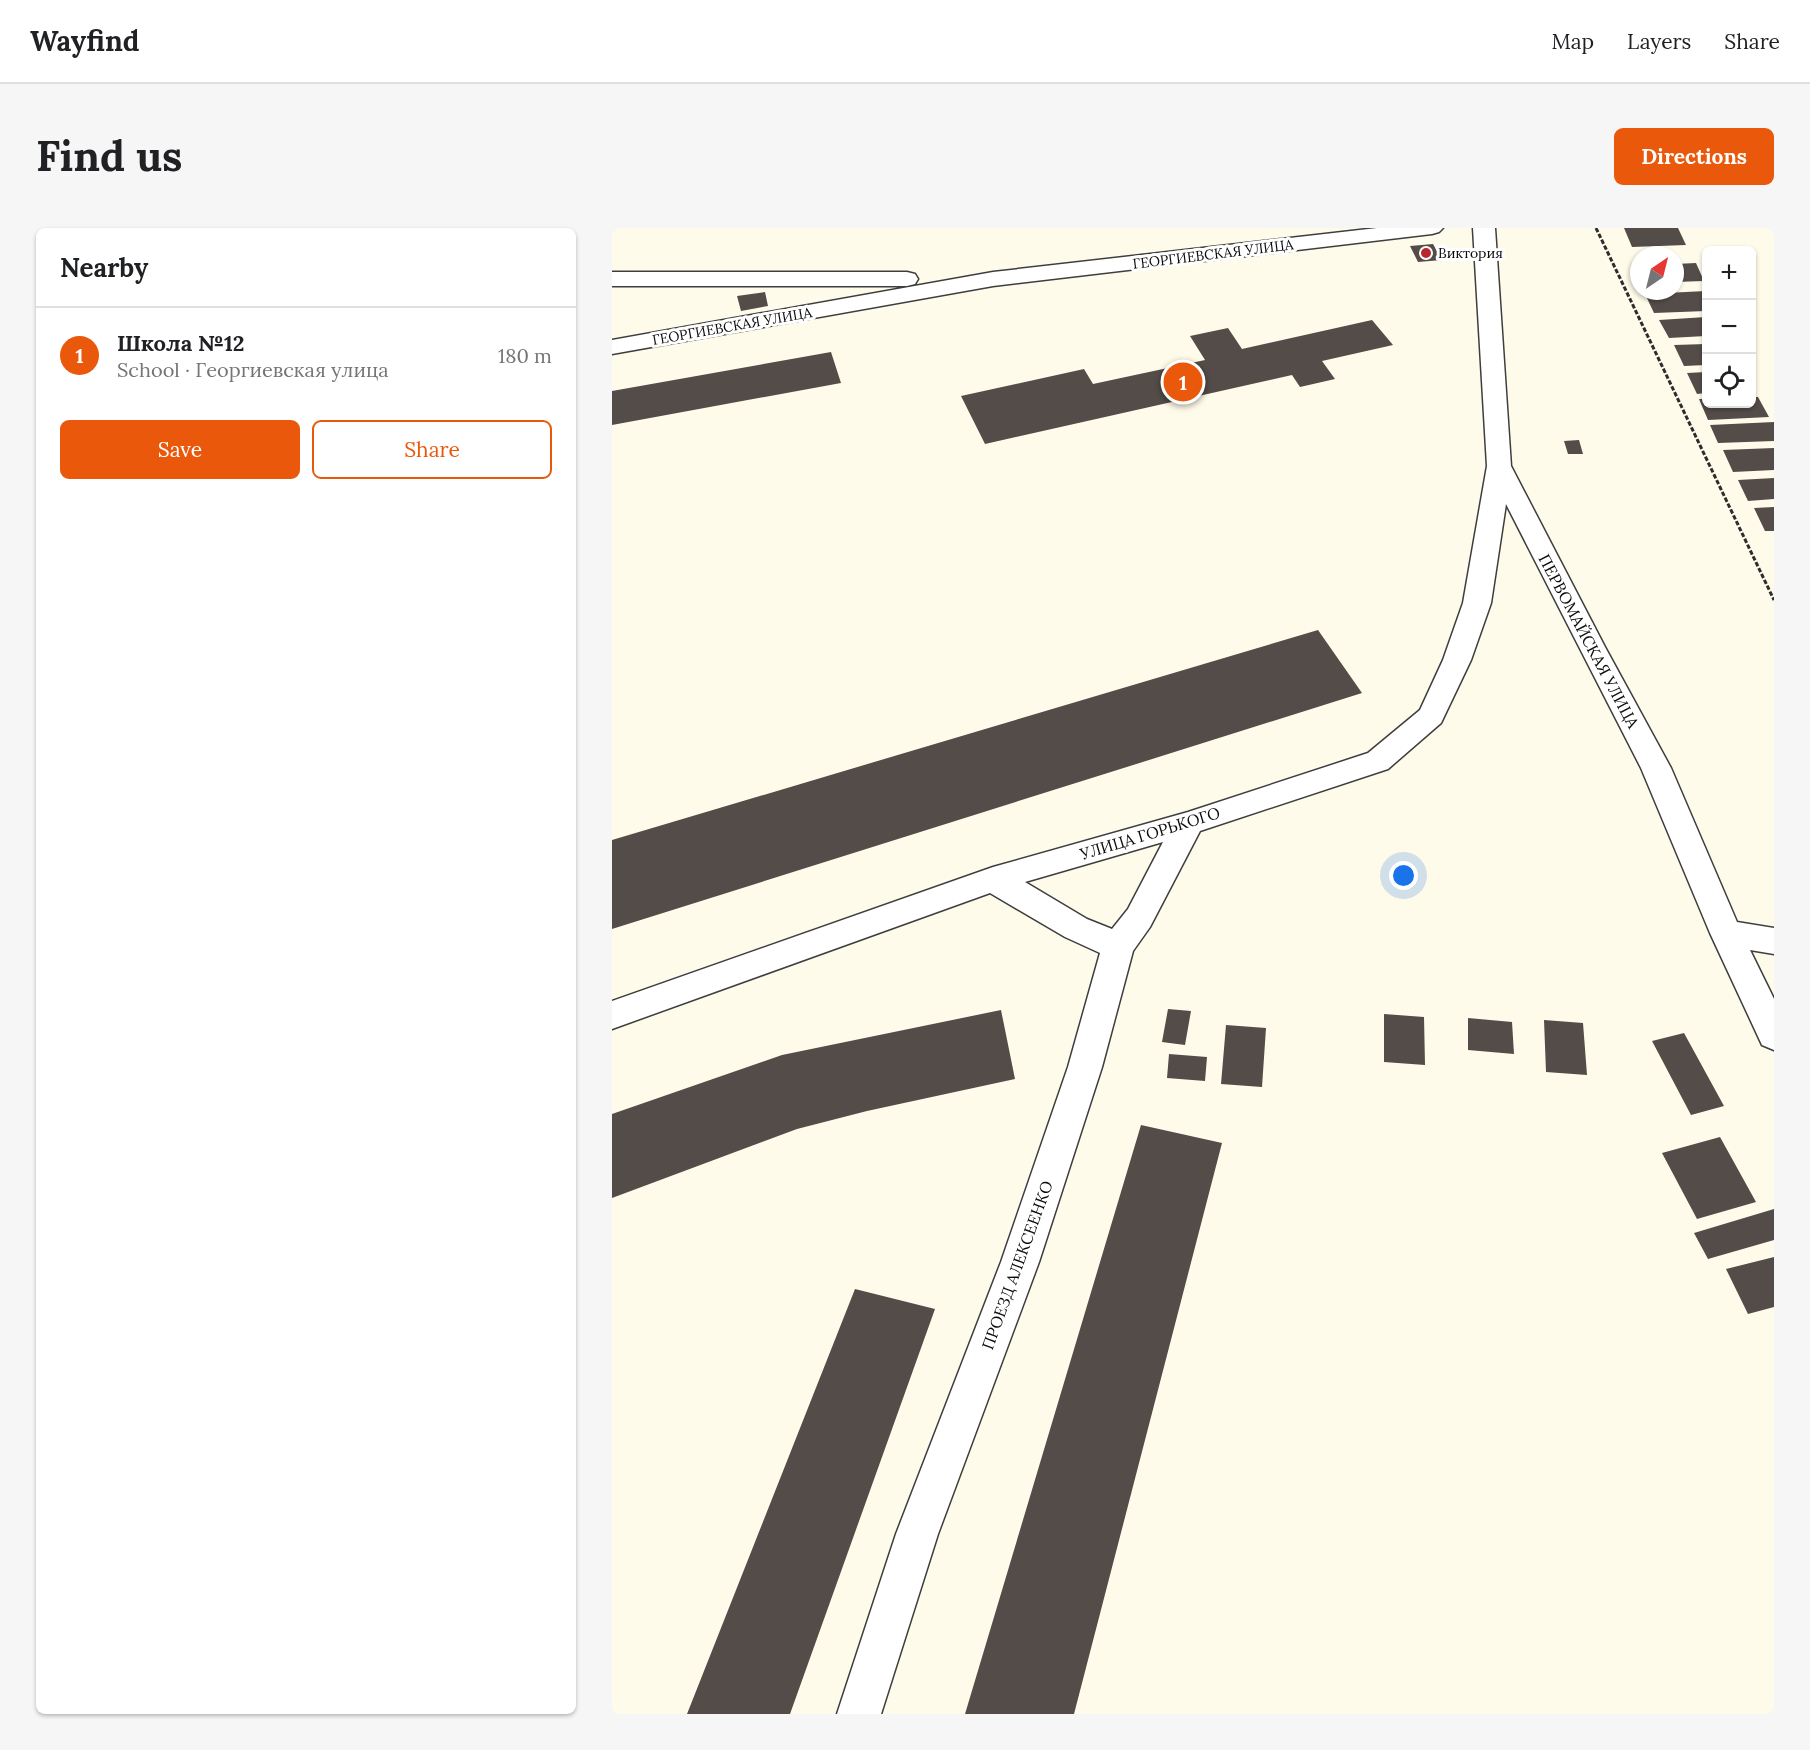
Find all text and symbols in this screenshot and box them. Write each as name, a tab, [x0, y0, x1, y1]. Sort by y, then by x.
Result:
text: Wayfind	[30, 23, 139, 59]
text: Map	[1551, 28, 1594, 55]
text: Layers	[1627, 28, 1691, 55]
text: Share	[1724, 28, 1780, 55]
button: Directions	[1614, 128, 1774, 185]
text: Find us	[36, 129, 182, 183]
street label: ГЕОРГИЕВСКАЯ УЛИЦА	[1132, 235, 1295, 273]
place label: Виктория	[1438, 244, 1503, 262]
marker: Виктория	[1419, 246, 1433, 260]
north arrow	[1630, 246, 1684, 300]
map controls	[1702, 246, 1756, 408]
button: +	[1702, 246, 1756, 300]
text: Nearby	[60, 251, 148, 284]
button: −	[1702, 300, 1756, 354]
street label: ГЕОРГИЕВСКАЯ УЛИЦА	[651, 303, 814, 349]
text: Школа №12	[117, 329, 245, 357]
text: 1	[75, 343, 84, 368]
text: 180 m	[498, 343, 552, 368]
button: locate	[1702, 354, 1756, 408]
text: School · Георгиевская улица	[117, 357, 389, 382]
pin: 1	[1164, 360, 1202, 404]
button: Save	[60, 420, 300, 479]
button: Share	[312, 420, 552, 479]
street label: ПЕРВОМАЙСКАЯ УЛИЦА	[1535, 550, 1644, 732]
street label: УЛИЦА ГОРЬКОГО	[1077, 802, 1222, 864]
your location	[1389, 861, 1418, 890]
street label: ПРОЕЗД АЛЕКСЕЕНКО	[977, 1178, 1057, 1352]

